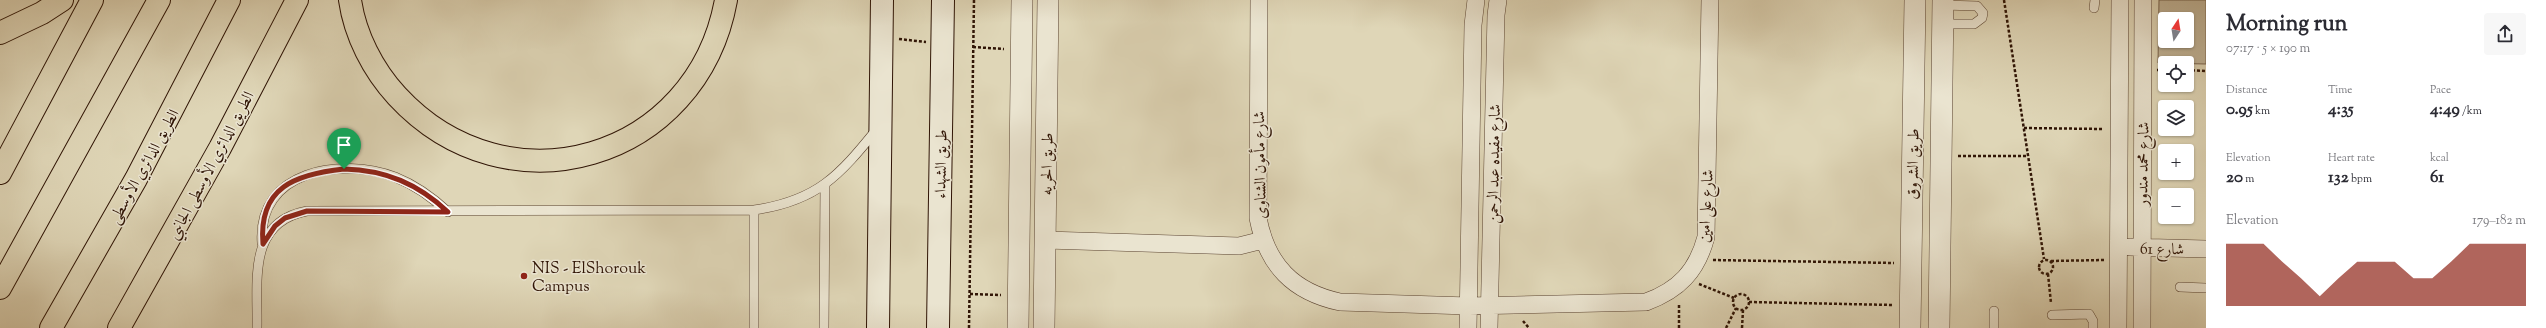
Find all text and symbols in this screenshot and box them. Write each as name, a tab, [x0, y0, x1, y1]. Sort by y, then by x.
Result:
text: Morning run	[2226, 9, 2348, 41]
north arrow	[2158, 12, 2194, 48]
map controls	[2158, 12, 2194, 224]
button: share	[2484, 13, 2526, 55]
text: 07:17 · 5 × 190 m	[2226, 40, 2310, 58]
button: locate	[2158, 56, 2194, 92]
text: Distance	[2226, 82, 2267, 98]
text: Time	[2328, 82, 2352, 98]
text: Pace	[2430, 82, 2451, 98]
street label: الطريق الدائري الأوسطى الجانبي	[162, 87, 262, 245]
text: 0.95	[2226, 98, 2253, 122]
text: 4:35	[2328, 98, 2354, 122]
text: 4:49	[2430, 98, 2460, 122]
button: layers	[2158, 100, 2194, 136]
text: km	[2253, 103, 2270, 119]
text: /km	[2460, 103, 2482, 119]
street label: شارع مفيده عبد الرحمن	[1483, 104, 1508, 224]
street label: الطريق الدائري الأوسطى	[102, 105, 186, 229]
street label: شارع مأمون الشناوى	[1247, 111, 1274, 219]
street label: شارع محمد مندور	[2132, 122, 2157, 208]
pin	[327, 128, 361, 169]
street label: طريق الشروق	[1902, 128, 1927, 200]
street label: طريق الشهداء	[930, 129, 955, 199]
street label: طريق الحريه	[1036, 132, 1061, 196]
icon: arrive	[333, 134, 355, 156]
button: +	[2158, 144, 2194, 180]
text: Elevation	[2226, 150, 2271, 166]
text: Heart rate	[2328, 150, 2375, 166]
text: kcal	[2430, 150, 2449, 166]
text: 20	[2226, 166, 2243, 190]
text: 132	[2328, 166, 2349, 190]
text: 61	[2430, 166, 2444, 190]
street label: شارع على امين	[1694, 169, 1721, 243]
text: m	[2243, 171, 2254, 187]
text: bpm	[2349, 171, 2372, 187]
button: −	[2158, 188, 2194, 224]
text: Elevation	[2226, 212, 2279, 230]
text: 179–182 m	[2472, 212, 2526, 230]
street label: شارع 61	[2140, 239, 2184, 262]
place label: NIS - ElShorouk Campus	[532, 258, 646, 299]
marker: NIS - ElShorouk Campus	[519, 271, 529, 281]

